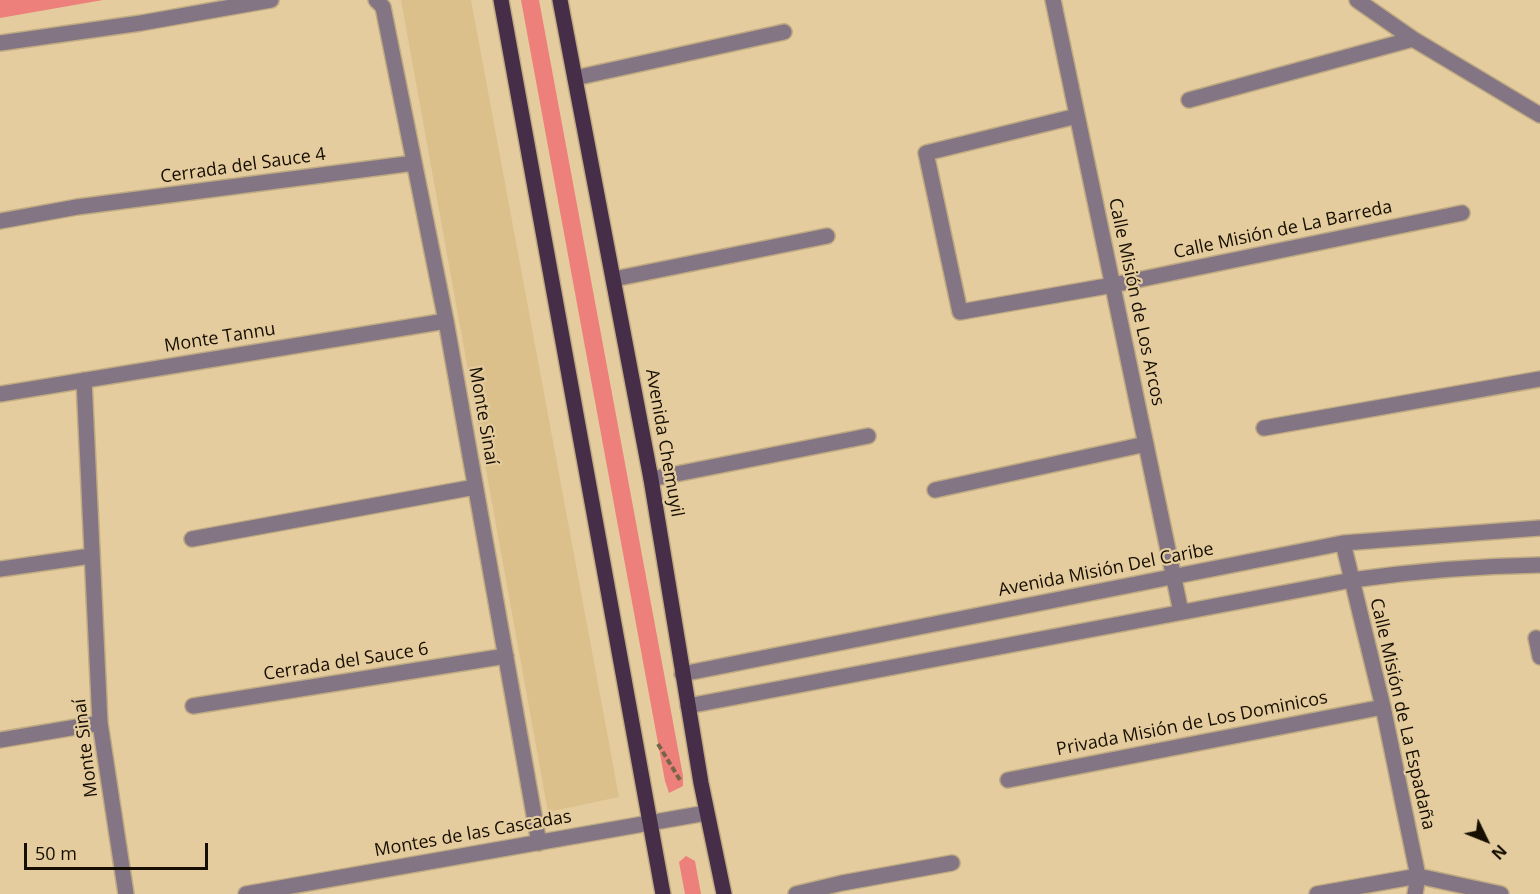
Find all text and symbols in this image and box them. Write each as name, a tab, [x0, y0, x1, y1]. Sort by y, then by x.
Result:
street label: Cerrada del Sauce 4	[159, 144, 327, 188]
street label: Calle Misión de Los Arcos	[1103, 196, 1169, 408]
street label: Calle Misión de La Barreda	[1172, 196, 1394, 264]
street label: Monte Tannu	[163, 319, 277, 357]
street label: Monte Sinaí	[464, 365, 502, 467]
street label: Avenida Chemuyil	[640, 367, 688, 519]
street label: Avenida Misión Del Caribe	[996, 539, 1216, 601]
street label: Calle Misión de La Espadaña	[1365, 596, 1439, 832]
street label: Cerrada del Sauce 6	[262, 638, 430, 686]
street label: Privada Misión de Los Dominicos	[1055, 687, 1329, 761]
street label: Monte Sinaí	[69, 697, 103, 799]
street label: Montes de las Cascadas	[373, 806, 573, 862]
north arrow	[1456, 810, 1516, 870]
scale bar	[27, 831, 212, 869]
text: N	[1487, 840, 1512, 865]
text: 50 m	[35, 841, 77, 865]

